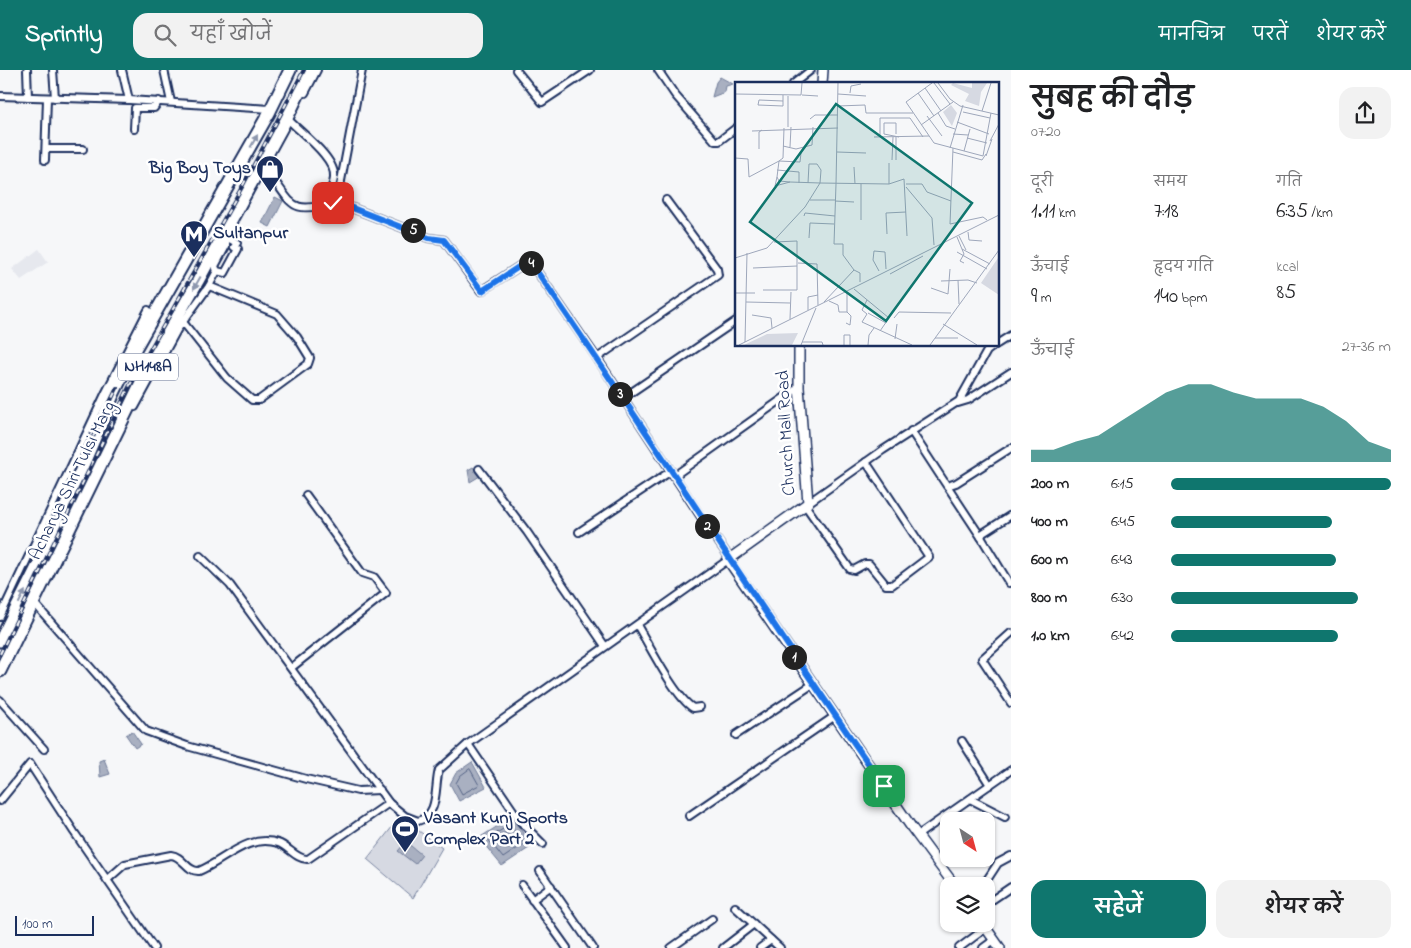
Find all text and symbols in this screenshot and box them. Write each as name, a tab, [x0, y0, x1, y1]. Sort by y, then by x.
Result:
search box	[133, 13, 483, 58]
text: Sprintly	[25, 18, 103, 53]
icon: search	[151, 21, 179, 49]
text: यहाँ खोजें	[191, 22, 272, 49]
text: मानचित्र	[1159, 23, 1225, 49]
text: परतें	[1253, 23, 1288, 49]
text: शेयर करें	[1316, 23, 1386, 49]
text: सुबह की दौड़	[1031, 80, 1194, 121]
inset map	[735, 82, 998, 346]
button: share	[1339, 87, 1391, 139]
text: 07:20	[1031, 120, 1061, 144]
one-way arrow	[249, 134, 258, 147]
shop icon: Big Boy Toys	[255, 154, 285, 193]
place label: Big Boy Toys	[148, 156, 251, 183]
text: दूरी	[1031, 172, 1053, 193]
text: समय	[1154, 172, 1187, 193]
text: गति	[1276, 172, 1302, 193]
pin	[312, 182, 354, 224]
icon: check	[319, 189, 347, 217]
text: 1.11	[1031, 197, 1055, 227]
text: 7:18	[1154, 197, 1179, 227]
text: 6:35	[1276, 197, 1308, 227]
text: km	[1055, 203, 1076, 224]
text: /km	[1308, 203, 1333, 224]
pin: 5	[400, 218, 426, 242]
metro station icon: Sultanpur	[179, 219, 209, 258]
text: 5	[409, 220, 418, 241]
place label: Sultanpur	[213, 221, 288, 247]
pin: 4	[518, 250, 544, 276]
text: 4	[529, 253, 534, 274]
text: ऊँचाई	[1031, 257, 1069, 278]
text: हृदय गति	[1154, 257, 1213, 278]
text: kcal	[1276, 257, 1299, 278]
one-way arrow	[193, 276, 201, 290]
text: 85	[1276, 278, 1296, 308]
text: 9	[1031, 282, 1037, 312]
text: 140	[1154, 282, 1178, 312]
text: m	[1037, 288, 1052, 309]
text: bpm	[1178, 288, 1207, 309]
text: 27–36 m	[1342, 335, 1391, 359]
text: ऊँचाई	[1031, 339, 1074, 363]
road number: NH148A	[118, 354, 178, 380]
street label: Church Mall Road	[771, 370, 803, 496]
pin: 3	[608, 382, 632, 406]
text: 3	[618, 384, 623, 405]
street label: Acharya Shri Tulsi Marg	[23, 397, 124, 565]
text: 200 m	[1031, 472, 1069, 496]
text: 6:15	[1111, 472, 1134, 496]
text: 400 m	[1031, 510, 1068, 534]
text: 6:45	[1111, 510, 1135, 534]
pin: 2	[694, 514, 720, 538]
text: 2	[704, 516, 711, 537]
text: 600 m	[1031, 548, 1068, 572]
text: 6:43	[1111, 548, 1133, 572]
text: 800 m	[1031, 586, 1067, 610]
text: 6:30	[1111, 586, 1133, 610]
one-way arrow	[18, 590, 26, 604]
text: 1.0 km	[1031, 624, 1070, 648]
text: 6:42	[1111, 624, 1134, 648]
pin: 1	[782, 644, 806, 670]
text: 1	[792, 647, 797, 668]
pin	[863, 765, 905, 807]
icon: arrive	[870, 772, 898, 800]
place label: Vasant Kunj Sports Complex Part 2	[423, 806, 568, 853]
north arrow	[940, 812, 995, 868]
map controls	[940, 812, 995, 932]
sports icon: Vasant Kunj Sports Complex Part 2	[390, 814, 420, 853]
button: layers	[940, 877, 995, 932]
button: सहेजें	[1031, 880, 1206, 938]
button: शेयर करें	[1216, 880, 1391, 938]
scale bar	[15, 913, 94, 936]
text: 100 m	[22, 914, 53, 935]

